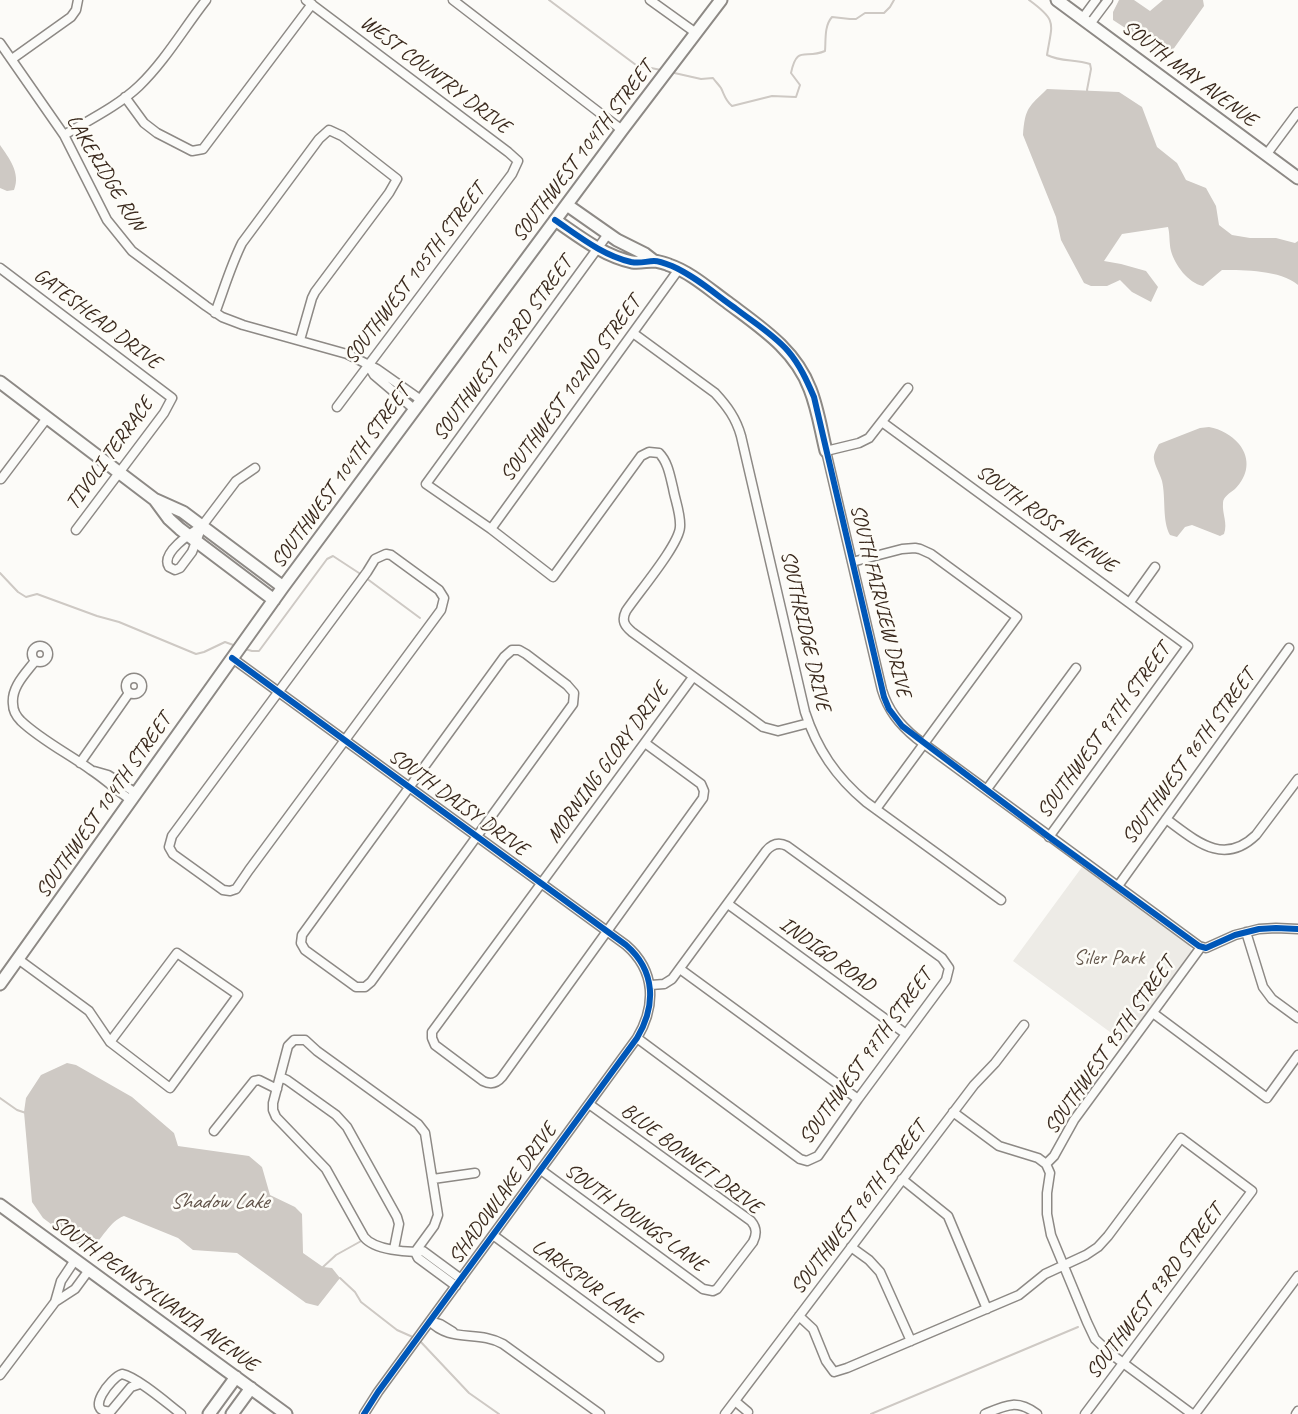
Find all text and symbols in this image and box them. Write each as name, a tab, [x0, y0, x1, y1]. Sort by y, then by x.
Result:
street label: WEST COUNTRY DRIVE	[355, 10, 515, 140]
street label: SOUTH MAY AVENUE	[1117, 15, 1261, 133]
street label: SOUTHWEST 104TH STREET	[507, 57, 659, 247]
street label: LAKERIDGE RUN	[60, 110, 150, 236]
street label: SOUTHWEST 105TH STREET	[339, 179, 491, 369]
street label: SOUTHWEST 103RD STREET	[428, 252, 578, 446]
street label: GATESHEAD DRIVE	[28, 263, 166, 375]
street label: SOUTHWEST 102ND STREET	[495, 291, 647, 487]
street label: SOUTHWEST 104TH STREET	[266, 381, 416, 573]
street label: TIVOLI TERRACE	[61, 393, 159, 515]
street label: SOUTH ROSS AVENUE	[971, 459, 1121, 579]
street label: SOUTH FAIRVIEW DRIVE	[844, 502, 916, 700]
street label: SOUTHRIDGE DRIVE	[774, 548, 836, 714]
street label: SOUTHWEST 97TH STREET	[1032, 638, 1176, 824]
street label: SOUTHWEST 96TH STREET	[1117, 664, 1261, 850]
street label: MORNING GLORY DRIVE	[542, 678, 674, 848]
street label: SOUTHWEST 104TH STREET	[31, 709, 177, 903]
street label: SOUTH DAISY DRIVE	[383, 744, 533, 862]
street label: INDIGO ROAD	[774, 912, 880, 998]
park label: Siler Park	[1074, 945, 1144, 971]
street label: SOUTHWEST 95TH STREET	[1039, 953, 1181, 1139]
street label: SOUTHWEST 97TH STREET	[794, 964, 938, 1150]
street label: BLUE BONNET DRIVE	[616, 1098, 766, 1220]
street label: SOUTHWEST 96TH STREET	[786, 1116, 932, 1300]
street label: SHADOWLAKE DRIVE	[444, 1119, 562, 1269]
street label: SOUTH YOUNGS LANE	[559, 1158, 711, 1278]
water label: Shadow Lake	[170, 1189, 268, 1215]
street label: SOUTHWEST 93RD STREET	[1081, 1200, 1229, 1384]
street label: SOUTH PENNSYLVANIA AVENUE	[45, 1210, 263, 1378]
street label: LARKSPUR LANE	[527, 1234, 645, 1330]

